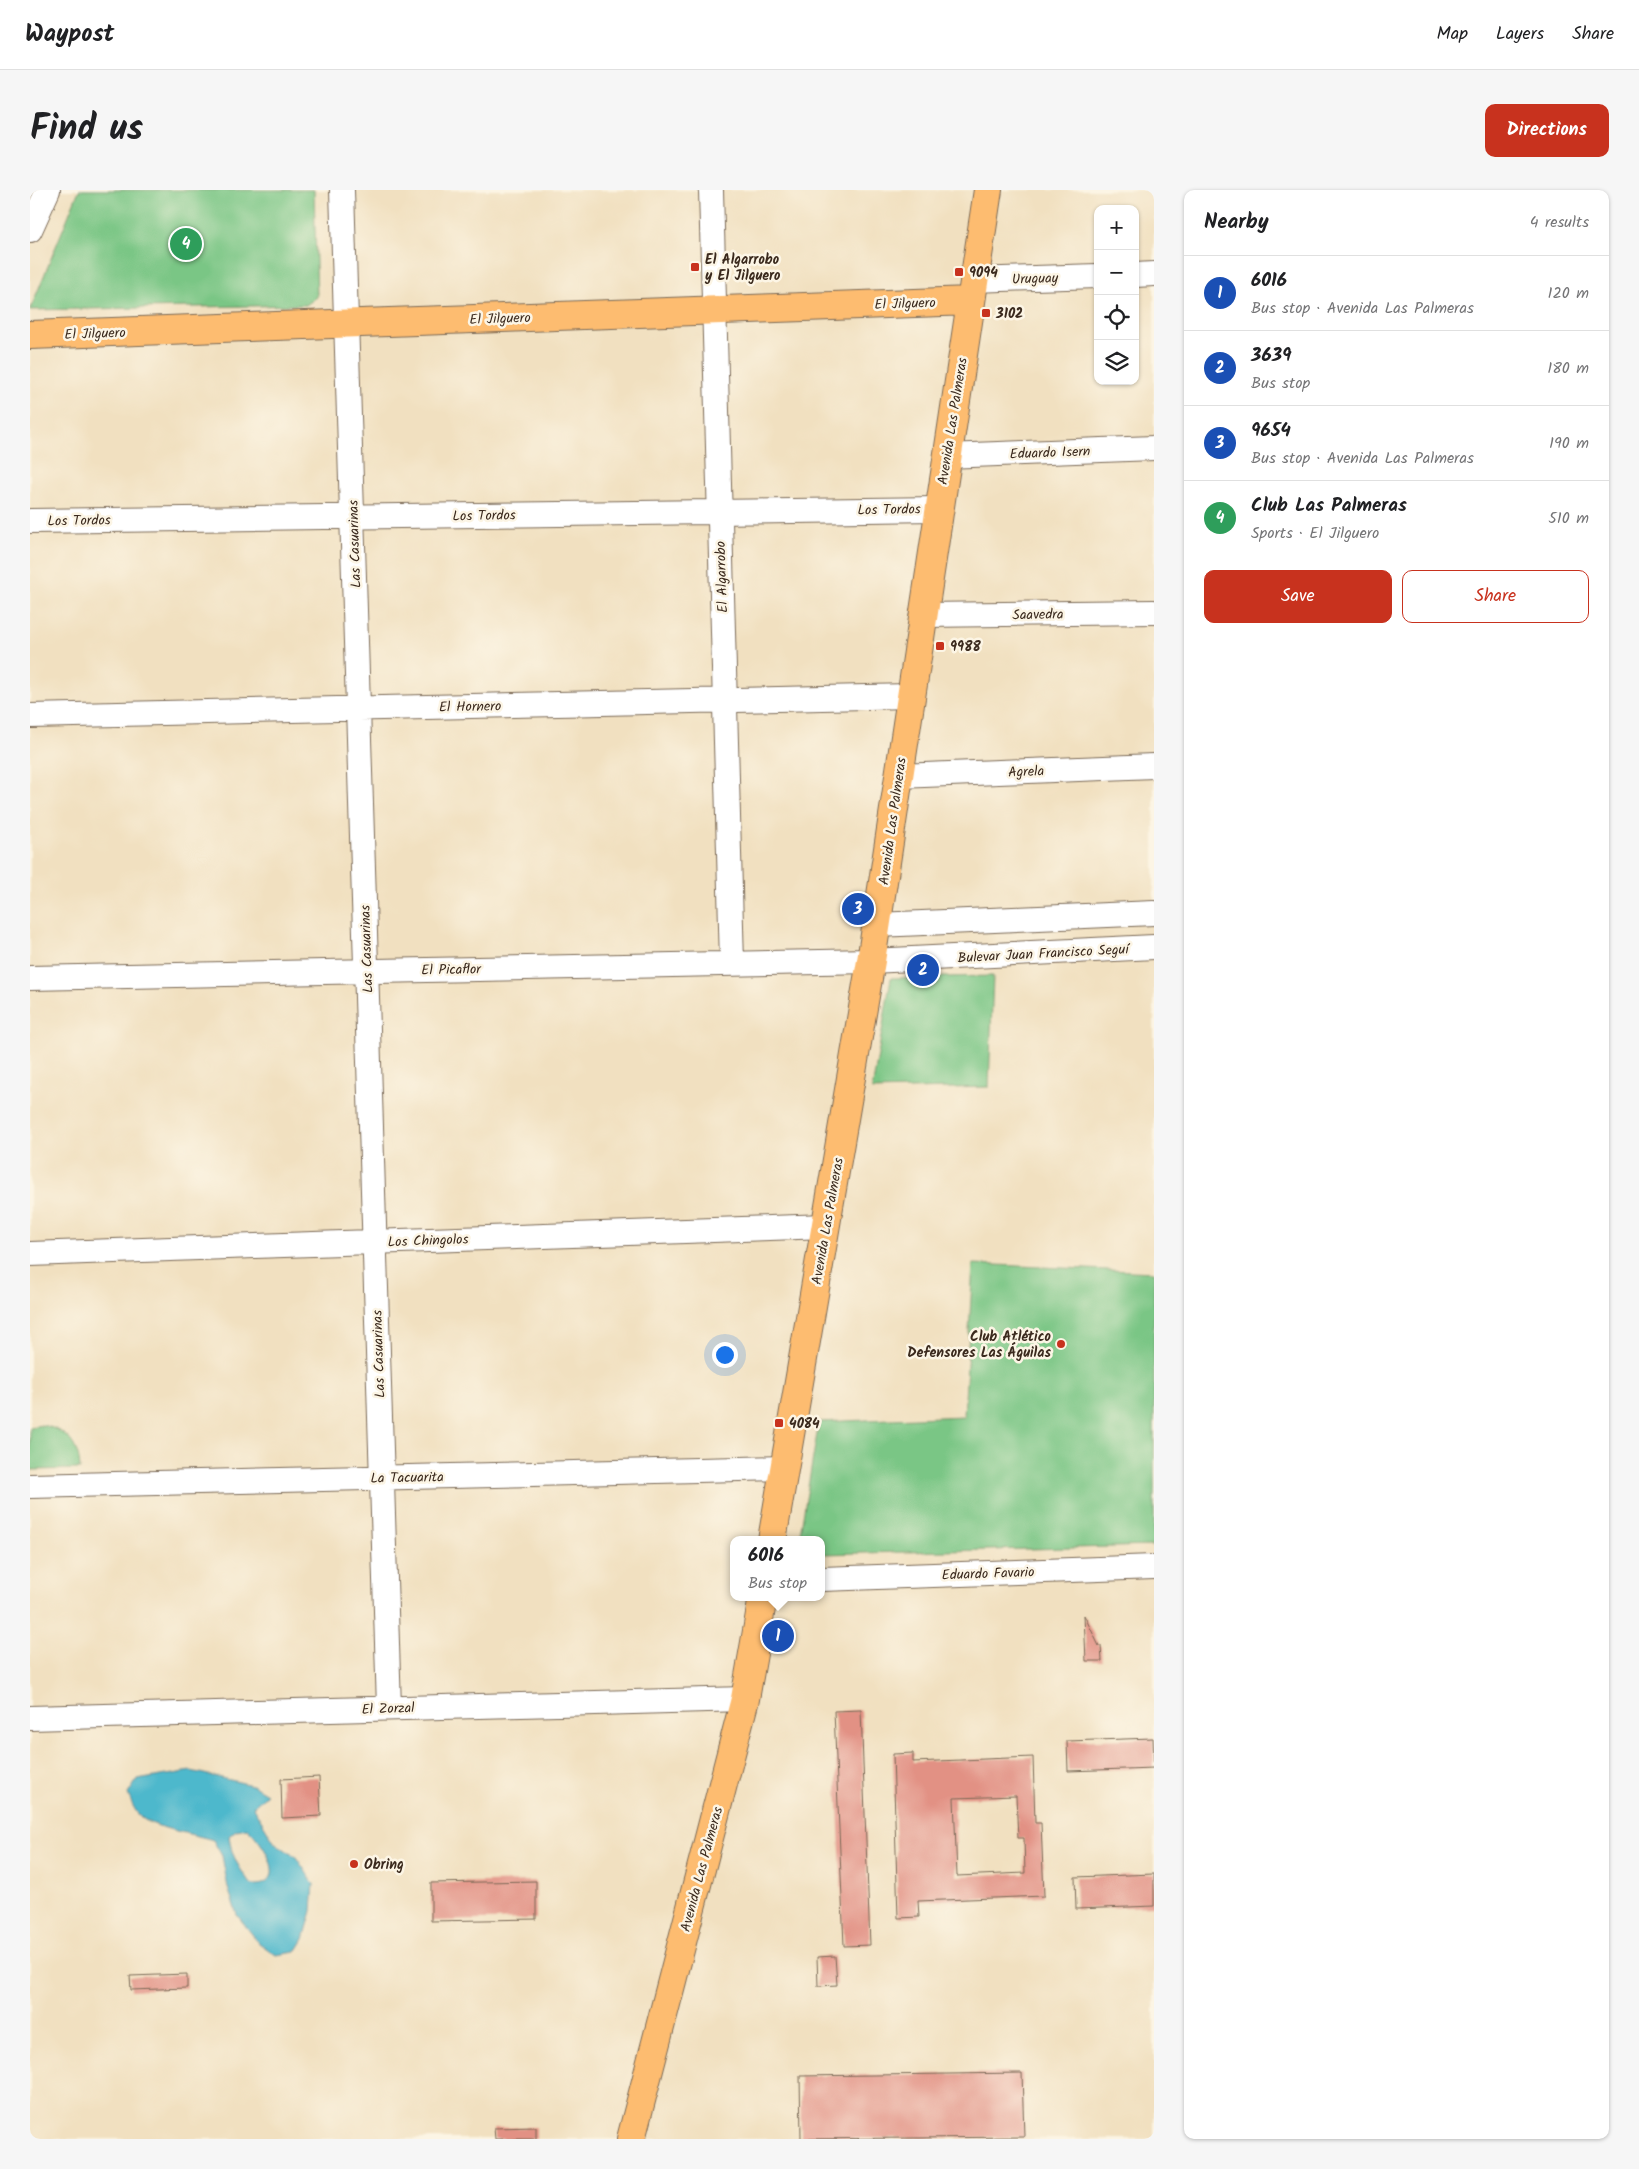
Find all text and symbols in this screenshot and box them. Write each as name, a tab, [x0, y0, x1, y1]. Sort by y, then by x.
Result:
text: Waypost	[25, 15, 114, 54]
text: Map	[1437, 20, 1468, 49]
text: Layers	[1496, 20, 1544, 49]
text: Share	[1572, 20, 1614, 49]
text: Find us	[30, 102, 143, 158]
button: Directions	[1485, 104, 1609, 157]
map controls	[1094, 205, 1139, 385]
button: +	[1094, 205, 1139, 250]
text: Nearby	[1204, 206, 1269, 239]
text: 4 results	[1530, 210, 1589, 235]
pin: 4	[170, 225, 202, 263]
place label: El Algarrobo y El Jilguero	[704, 249, 781, 287]
button: −	[1094, 250, 1139, 295]
marker: El Algarrobo y El Jilguero	[689, 261, 701, 273]
place label: 9094	[969, 262, 998, 284]
marker: 9094	[953, 266, 965, 278]
text: 6016	[1251, 266, 1287, 296]
street label: Uruguay	[1012, 267, 1059, 291]
text: 1	[1218, 281, 1222, 306]
text: 120 m	[1548, 281, 1589, 306]
street label: El Jilguero	[874, 292, 936, 316]
button: locate	[1094, 295, 1139, 340]
text: Bus stop · Avenida Las Palmeras	[1251, 296, 1474, 321]
place label: 3102	[995, 303, 1023, 325]
street label: El Jilguero	[469, 307, 531, 331]
marker: 3102	[980, 307, 992, 319]
street label: El Jilguero	[64, 322, 126, 346]
button: layers	[1094, 340, 1139, 385]
text: 3639	[1251, 341, 1292, 371]
street label: Avenida Las Palmeras	[932, 356, 974, 486]
text: 2	[1215, 356, 1225, 381]
text: 180 m	[1547, 356, 1589, 381]
text: Bus stop	[1251, 371, 1310, 396]
text: 9654	[1251, 416, 1291, 446]
text: 3	[1216, 431, 1224, 456]
text: 190 m	[1549, 431, 1589, 456]
street label: Eduardo Isern	[1009, 441, 1091, 465]
text: Bus stop · Avenida Las Palmeras	[1251, 446, 1474, 471]
text: Club Las Palmeras	[1251, 491, 1407, 521]
street label: Los Tordos	[857, 498, 921, 522]
street label: Las Casuarinas	[342, 500, 368, 588]
street label: Los Tordos	[452, 504, 516, 528]
text: 4	[1216, 506, 1224, 531]
text: 510 m	[1548, 506, 1589, 531]
street label: Los Tordos	[47, 509, 111, 533]
text: Sports · El Jilguero	[1251, 521, 1379, 546]
street label: El Algarrobo	[710, 541, 734, 613]
button: Save	[1204, 570, 1392, 623]
button: Share	[1402, 570, 1589, 623]
street label: Saavedra	[1012, 604, 1064, 626]
place label: 9988	[950, 636, 981, 658]
marker: 9988	[934, 640, 946, 652]
street label: El Hornero	[439, 695, 501, 719]
street label: Avenida Las Palmeras	[873, 756, 913, 886]
street label: Agrela	[1008, 760, 1044, 784]
pin: 3	[842, 890, 874, 928]
street label: Las Casuarinas	[354, 905, 380, 993]
street label: Bulevar Juan Francisco Seguí	[957, 938, 1132, 969]
pin: 2	[907, 951, 939, 989]
street label: El Picaflor	[421, 958, 482, 982]
street label: Avenida Las Palmeras	[806, 1156, 850, 1286]
street label: Los Chingolos	[387, 1229, 469, 1253]
street label: Las Casuarinas	[366, 1310, 392, 1398]
place label: Club Atlético Defensores Las Águilas	[907, 1326, 1052, 1364]
marker: Club Atlético Defensores Las Águilas	[1055, 1338, 1067, 1350]
your location	[712, 1342, 738, 1368]
place label: 4084	[789, 1413, 820, 1435]
marker: 4084	[773, 1417, 785, 1429]
street label: La Tacuarita	[370, 1466, 444, 1490]
popup	[730, 1536, 825, 1601]
text: 6016	[748, 1541, 784, 1571]
street label: Eduardo Favario	[941, 1561, 1035, 1587]
text: Bus stop	[748, 1571, 807, 1596]
pin: 1	[762, 1617, 794, 1655]
street label: El Zorzal	[361, 1697, 415, 1721]
street label: Avenida Las Palmeras	[675, 1804, 729, 1934]
place label: Obring	[364, 1854, 404, 1876]
marker: Obring	[348, 1858, 360, 1870]

